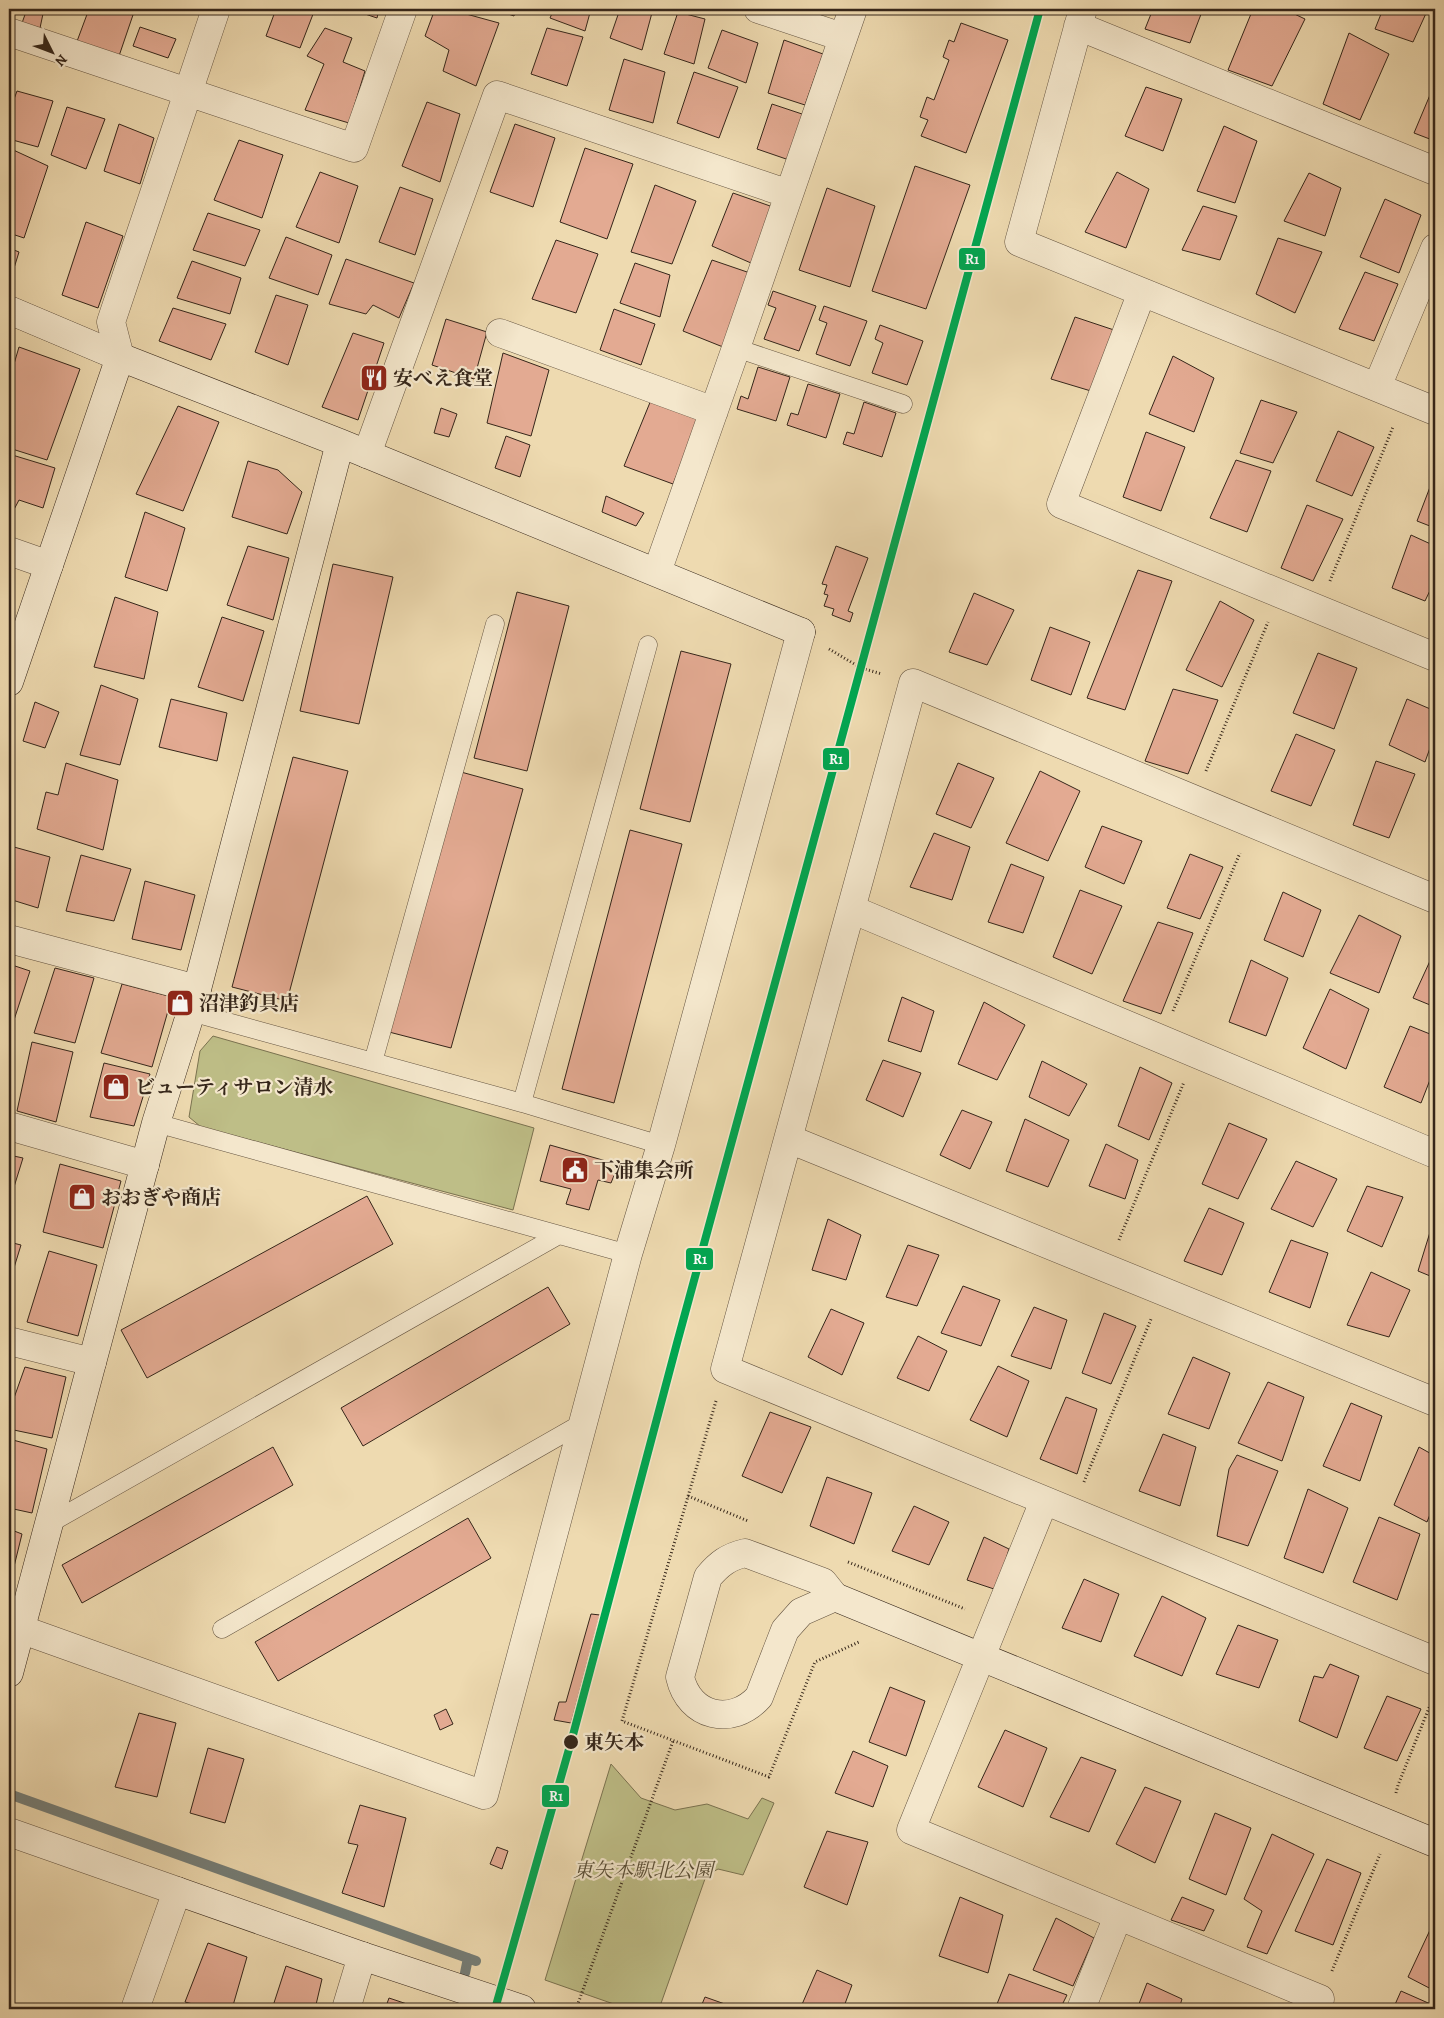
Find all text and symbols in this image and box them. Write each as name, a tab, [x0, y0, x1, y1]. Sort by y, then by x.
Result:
north arrow	[28, 28, 78, 78]
text: N	[51, 50, 72, 71]
line badge: R1	[958, 247, 986, 271]
text: R1	[965, 250, 979, 269]
restaurant icon: 安べえ食堂	[359, 363, 389, 393]
place label: 安べえ食堂	[393, 365, 493, 392]
line badge: R1	[822, 747, 850, 771]
text: R1	[829, 750, 843, 769]
shop icon: 沼津釣具店	[165, 988, 195, 1018]
place label: 沼津釣具店	[199, 990, 299, 1017]
shop icon: ビューティサロン清水	[101, 1072, 131, 1102]
place label: ビューティサロン清水	[135, 1074, 333, 1101]
public building icon: 下浦集会所	[560, 1155, 590, 1185]
place label: 下浦集会所	[594, 1157, 694, 1184]
shop icon: おおぎや商店	[67, 1182, 97, 1212]
place label: おおぎや商店	[101, 1184, 221, 1211]
line badge: R1	[685, 1247, 714, 1271]
text: R1	[693, 1250, 707, 1269]
place label: 東矢本	[584, 1729, 644, 1756]
marker: 東矢本	[562, 1733, 580, 1751]
line badge: R1	[541, 1784, 570, 1808]
text: R1	[549, 1787, 563, 1806]
park label: 東矢本駅北公園	[573, 1857, 716, 1884]

